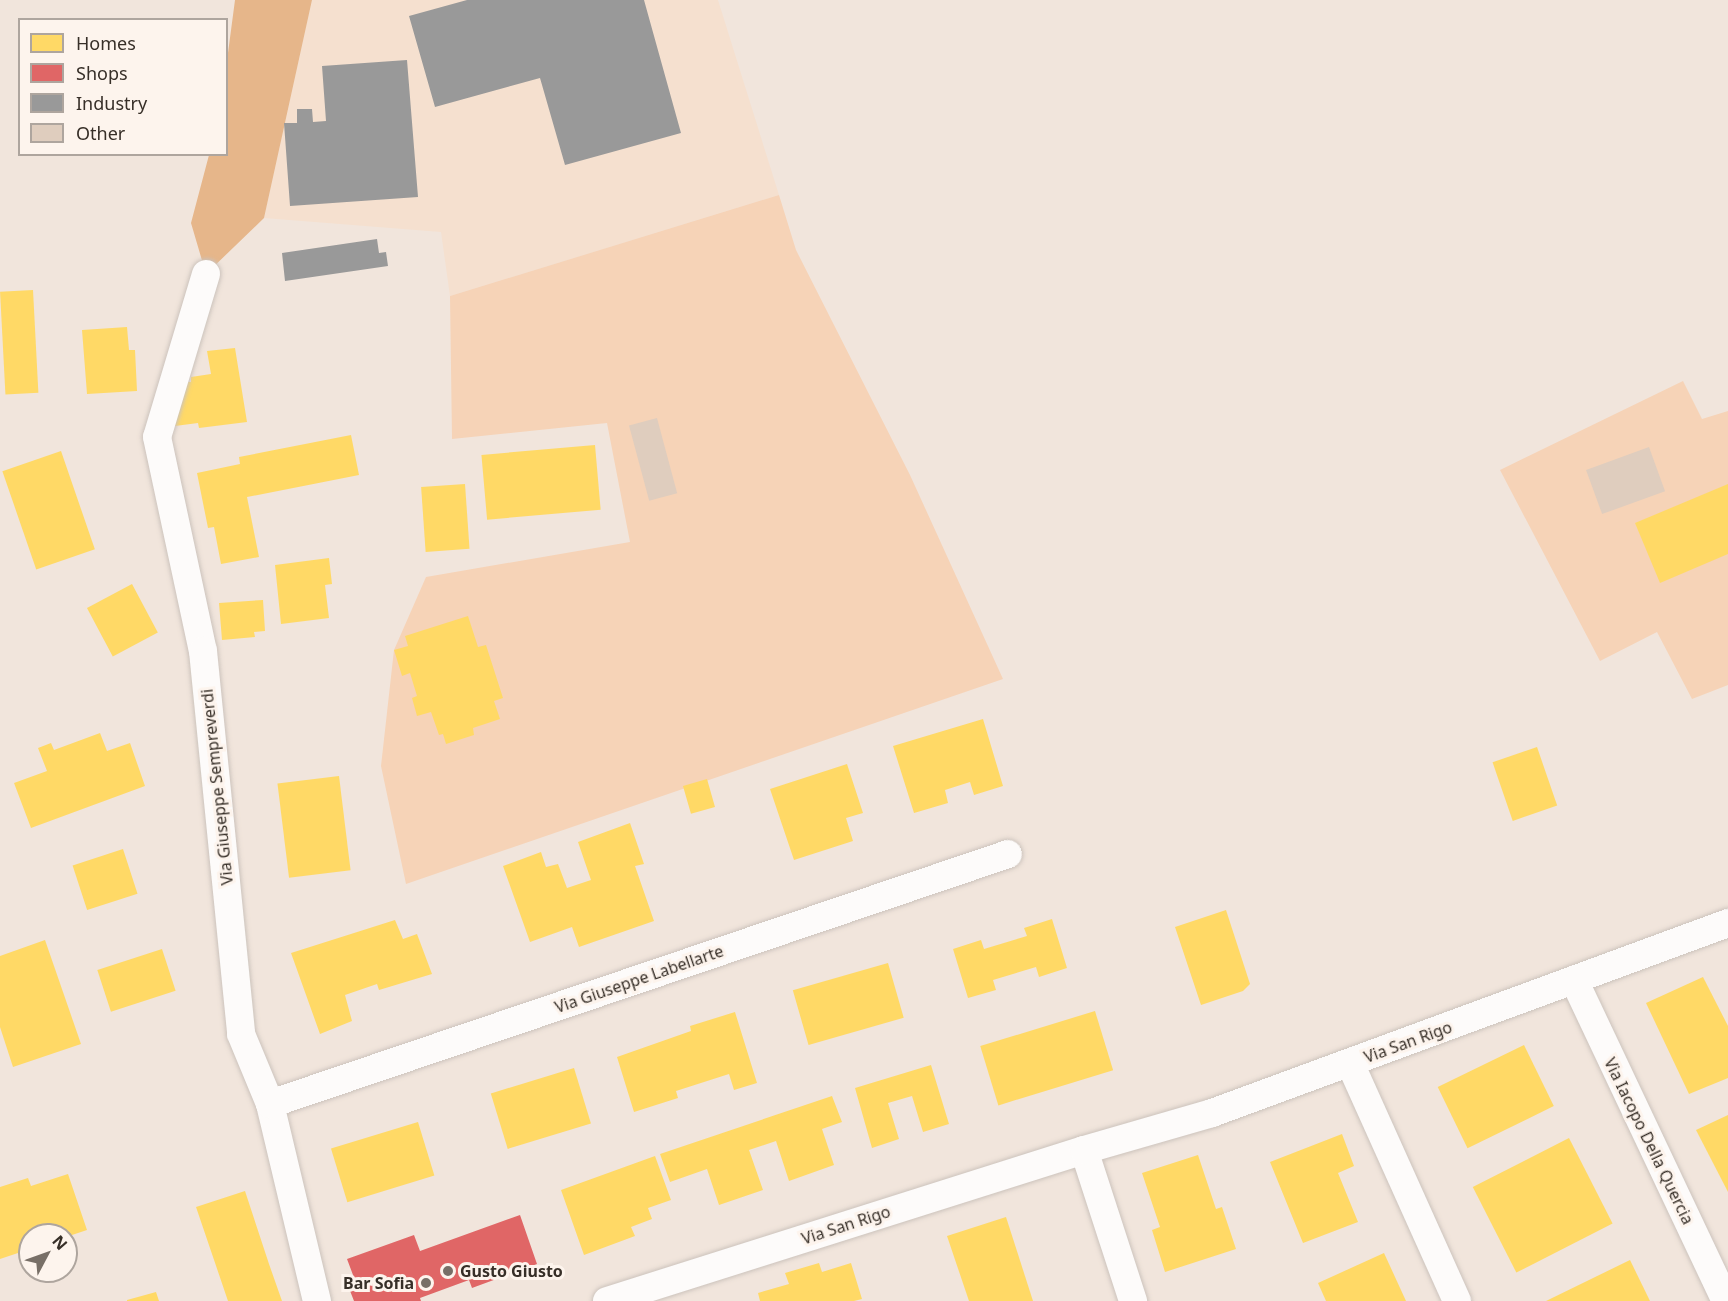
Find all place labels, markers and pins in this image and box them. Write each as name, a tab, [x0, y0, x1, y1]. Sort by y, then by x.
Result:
place label: Gusto Giusto	[460, 1261, 563, 1281]
marker: Gusto Giusto	[441, 1264, 455, 1278]
place label: Bar Sofia	[343, 1273, 414, 1293]
marker: Bar Sofia	[419, 1276, 433, 1290]

